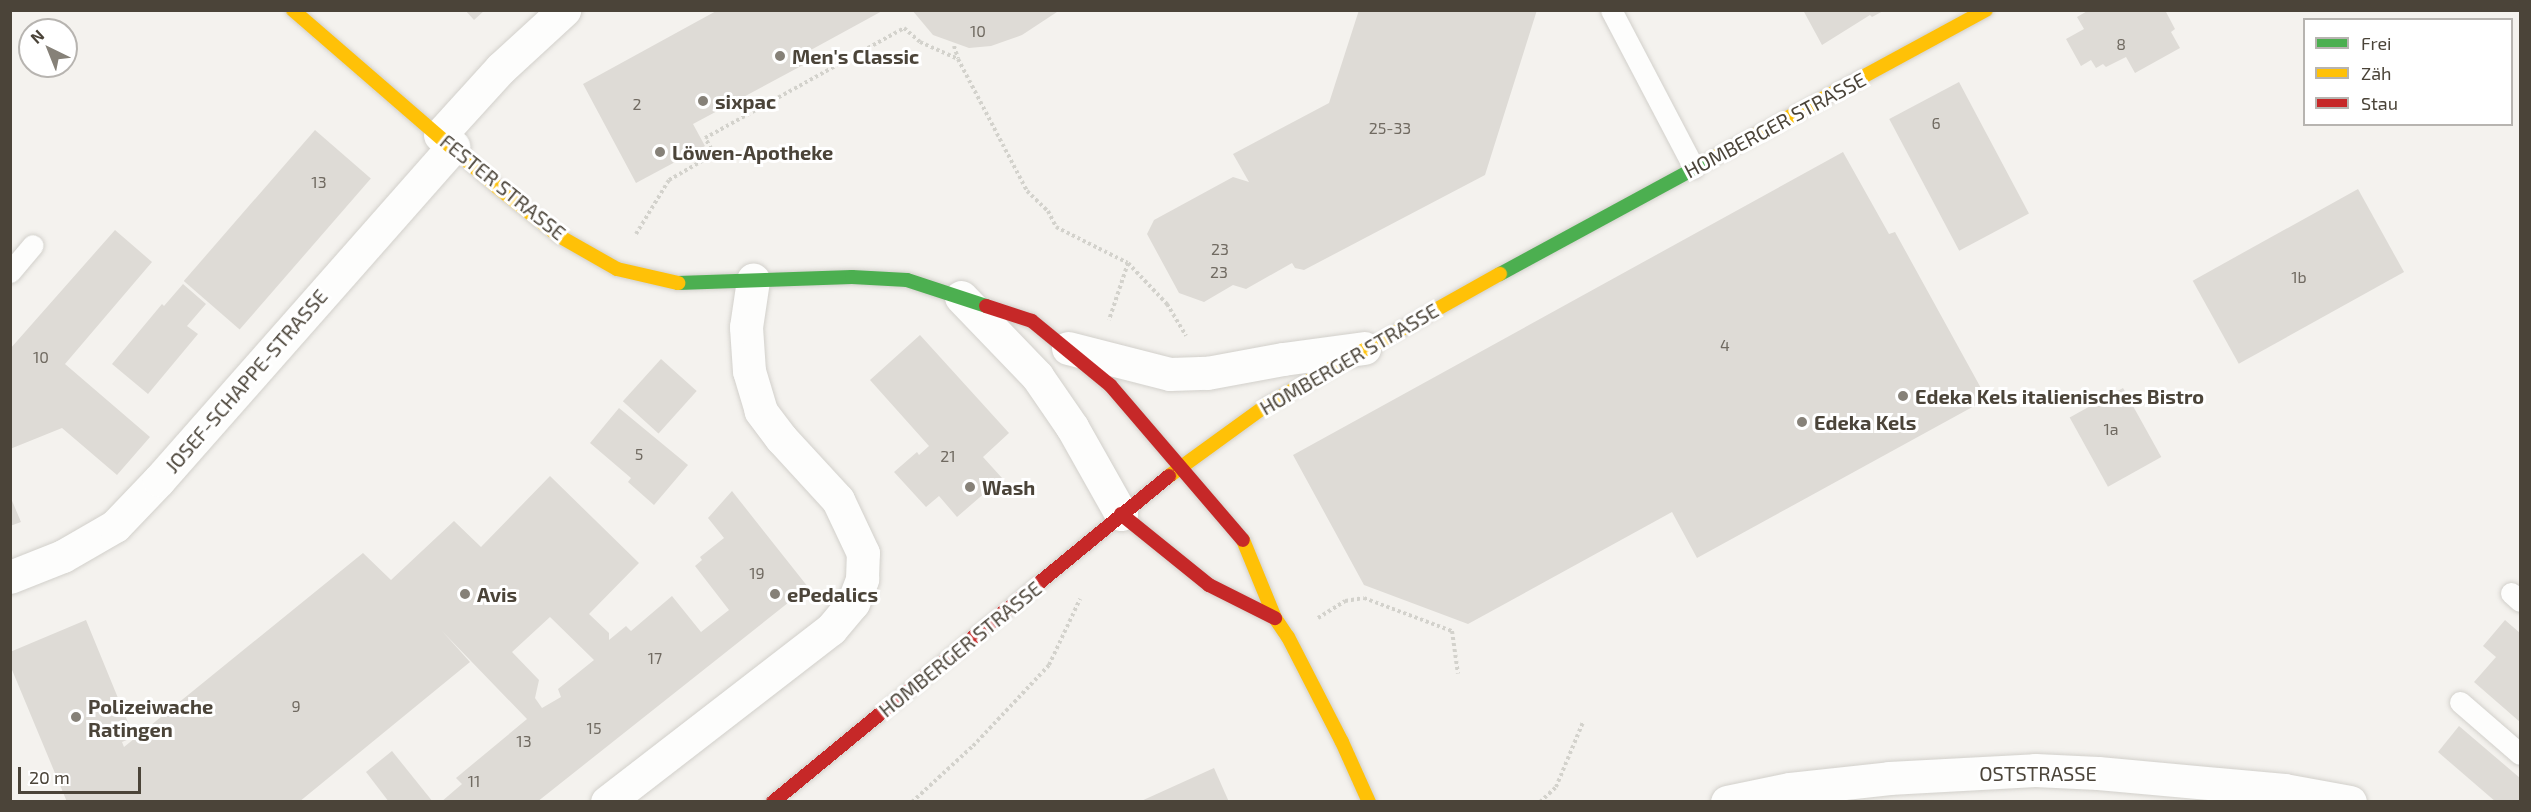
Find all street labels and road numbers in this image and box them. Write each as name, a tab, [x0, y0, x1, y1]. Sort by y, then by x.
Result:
street label: HOMBERGER STRASSE	[1680, 67, 1870, 183]
street label: FESTER STRASSE	[436, 129, 570, 245]
street label: JOSEF-SCHAPPE-STRASSE	[160, 284, 332, 478]
street label: HOMBERGER STRASSE	[1255, 298, 1443, 420]
street label: HOMBERGER STRASSE	[874, 576, 1046, 722]
street label: OSTSTRASSE	[1979, 761, 2097, 785]

